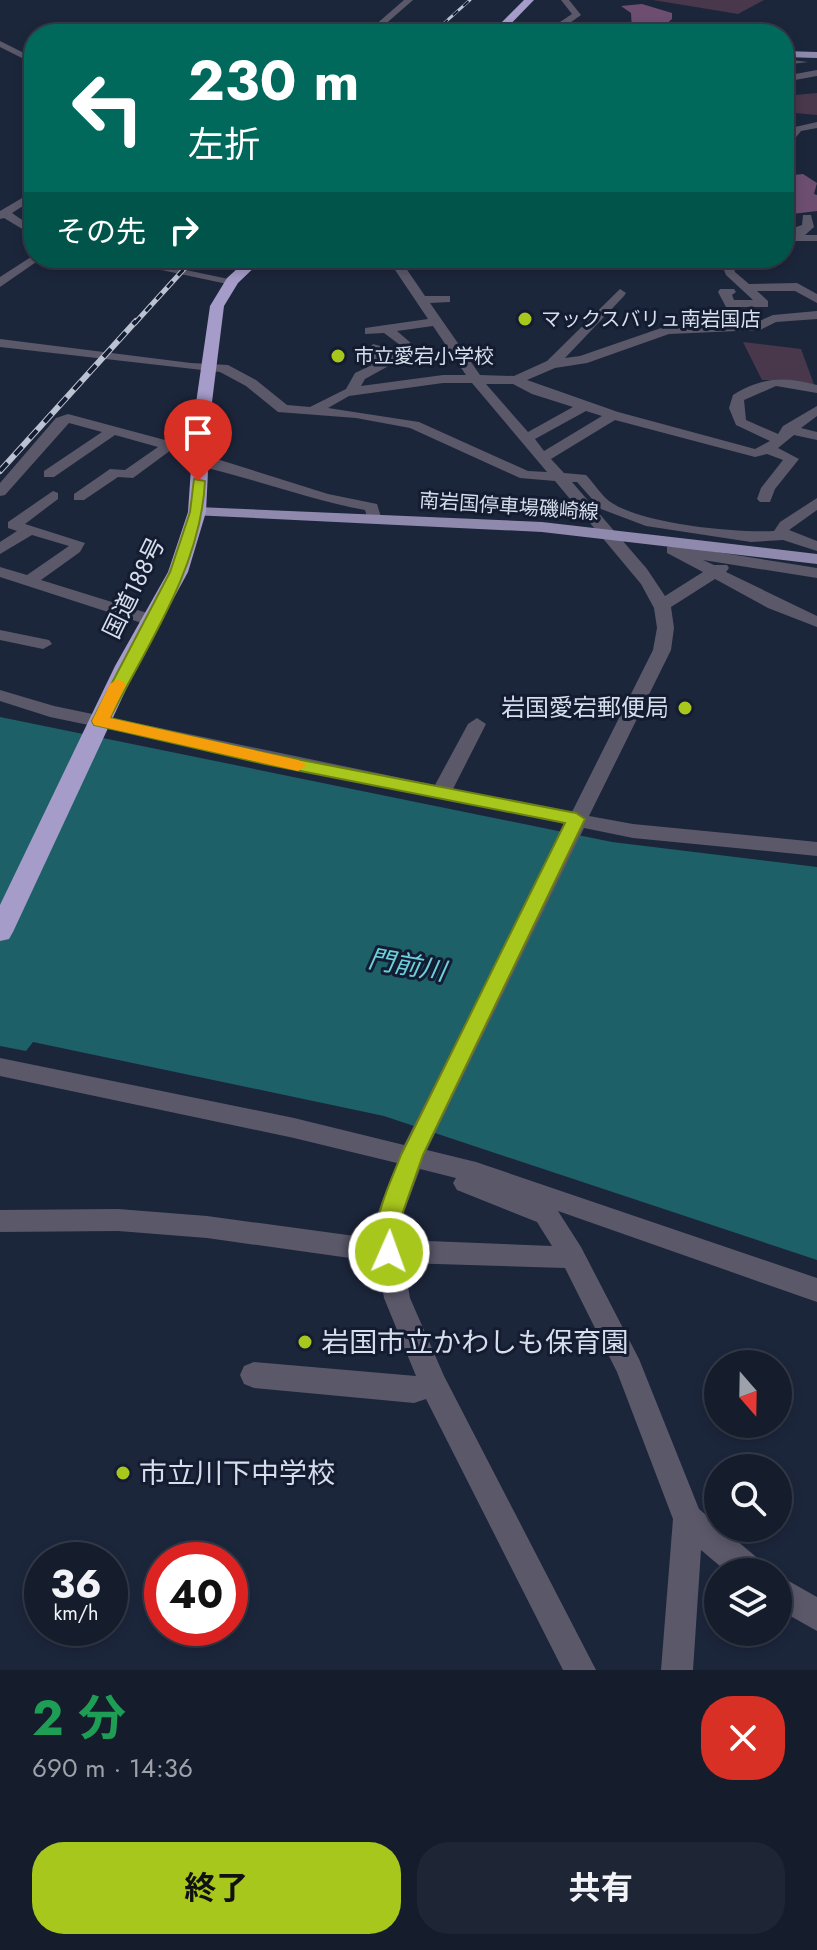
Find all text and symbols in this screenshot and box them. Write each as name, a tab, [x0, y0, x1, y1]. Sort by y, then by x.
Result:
text: 230 m	[188, 40, 359, 121]
icon: left	[56, 56, 160, 160]
text: 左折	[188, 118, 260, 170]
icon: right	[162, 208, 206, 252]
text: その先	[56, 210, 146, 253]
place label: マックスバリュ南岩国店	[541, 305, 760, 334]
marker: マックスバリュ南岩国店	[516, 310, 534, 328]
place label: 市立愛宕小学校	[354, 342, 494, 371]
marker: 市立愛宕小学校	[329, 347, 347, 365]
pin	[164, 399, 232, 481]
icon: arrive	[176, 411, 220, 455]
street label: 南岩国停車場磯崎線	[418, 486, 600, 527]
street label: 国道188号	[94, 531, 173, 644]
place label: 岩国愛宕郵便局	[501, 690, 669, 725]
marker: 岩国愛宕郵便局	[676, 699, 694, 717]
water label: 門前川	[365, 940, 452, 991]
position arrow	[347, 1210, 431, 1294]
place label: 岩国市立かわしも保育園	[321, 1322, 629, 1363]
marker: 岩国市立かわしも保育園	[296, 1333, 314, 1351]
north arrow	[704, 1350, 792, 1438]
map controls	[704, 1350, 792, 1646]
place label: 市立川下中学校	[139, 1453, 335, 1494]
button: search	[704, 1454, 792, 1542]
marker: 市立川下中学校	[114, 1464, 132, 1482]
speed limit sign: 40	[144, 1542, 248, 1646]
text: 36	[50, 1555, 102, 1613]
button: layers	[704, 1558, 792, 1646]
text: km/h	[53, 1599, 99, 1628]
text: 2 分	[32, 1684, 126, 1753]
button: close	[701, 1696, 785, 1780]
text: 690 m · 14:36	[32, 1749, 193, 1787]
button: 終了	[32, 1842, 401, 1934]
button: 共有	[417, 1842, 785, 1934]

